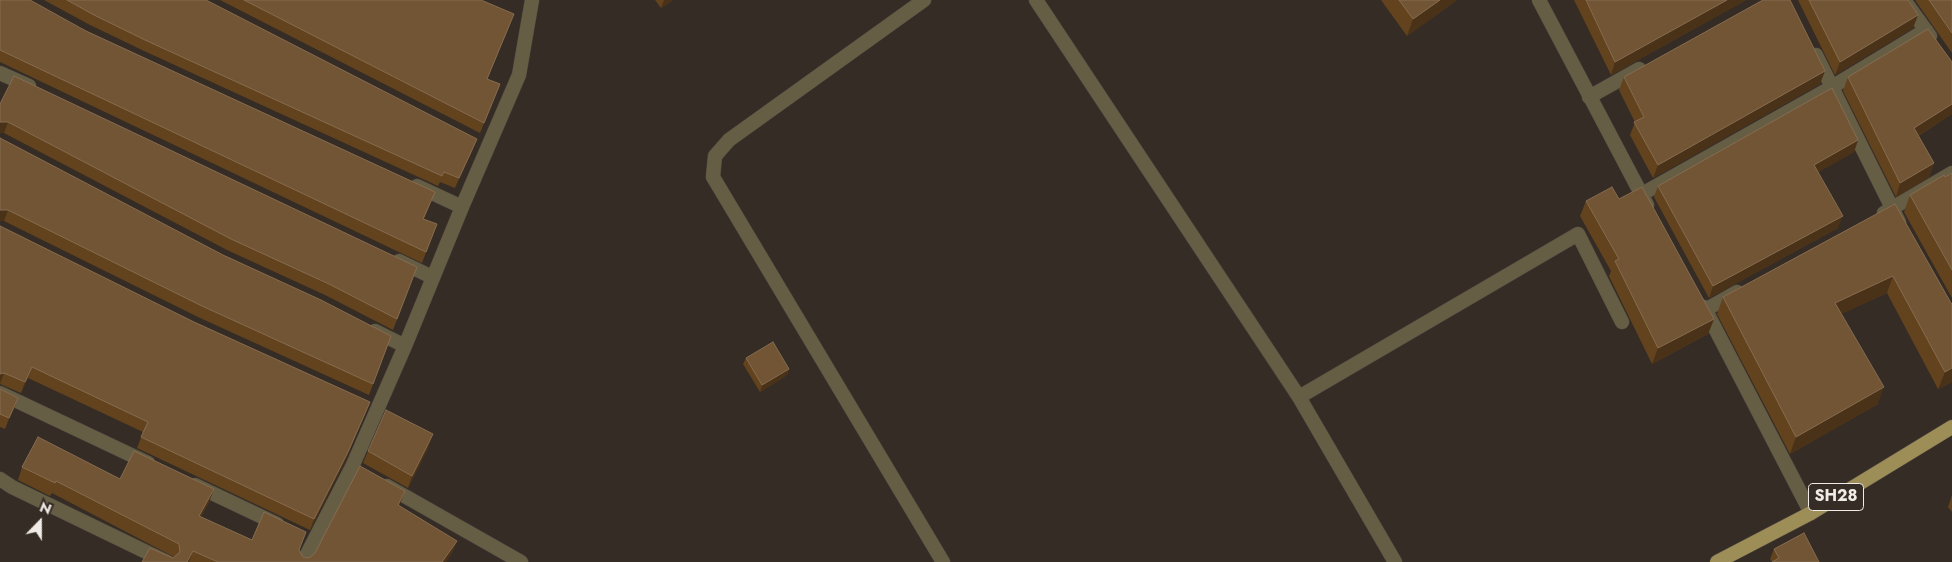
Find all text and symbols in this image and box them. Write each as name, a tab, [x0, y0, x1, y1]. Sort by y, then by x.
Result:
road number: SH28	[1808, 484, 1864, 511]
north arrow	[15, 497, 65, 547]
text: N	[37, 497, 55, 519]

